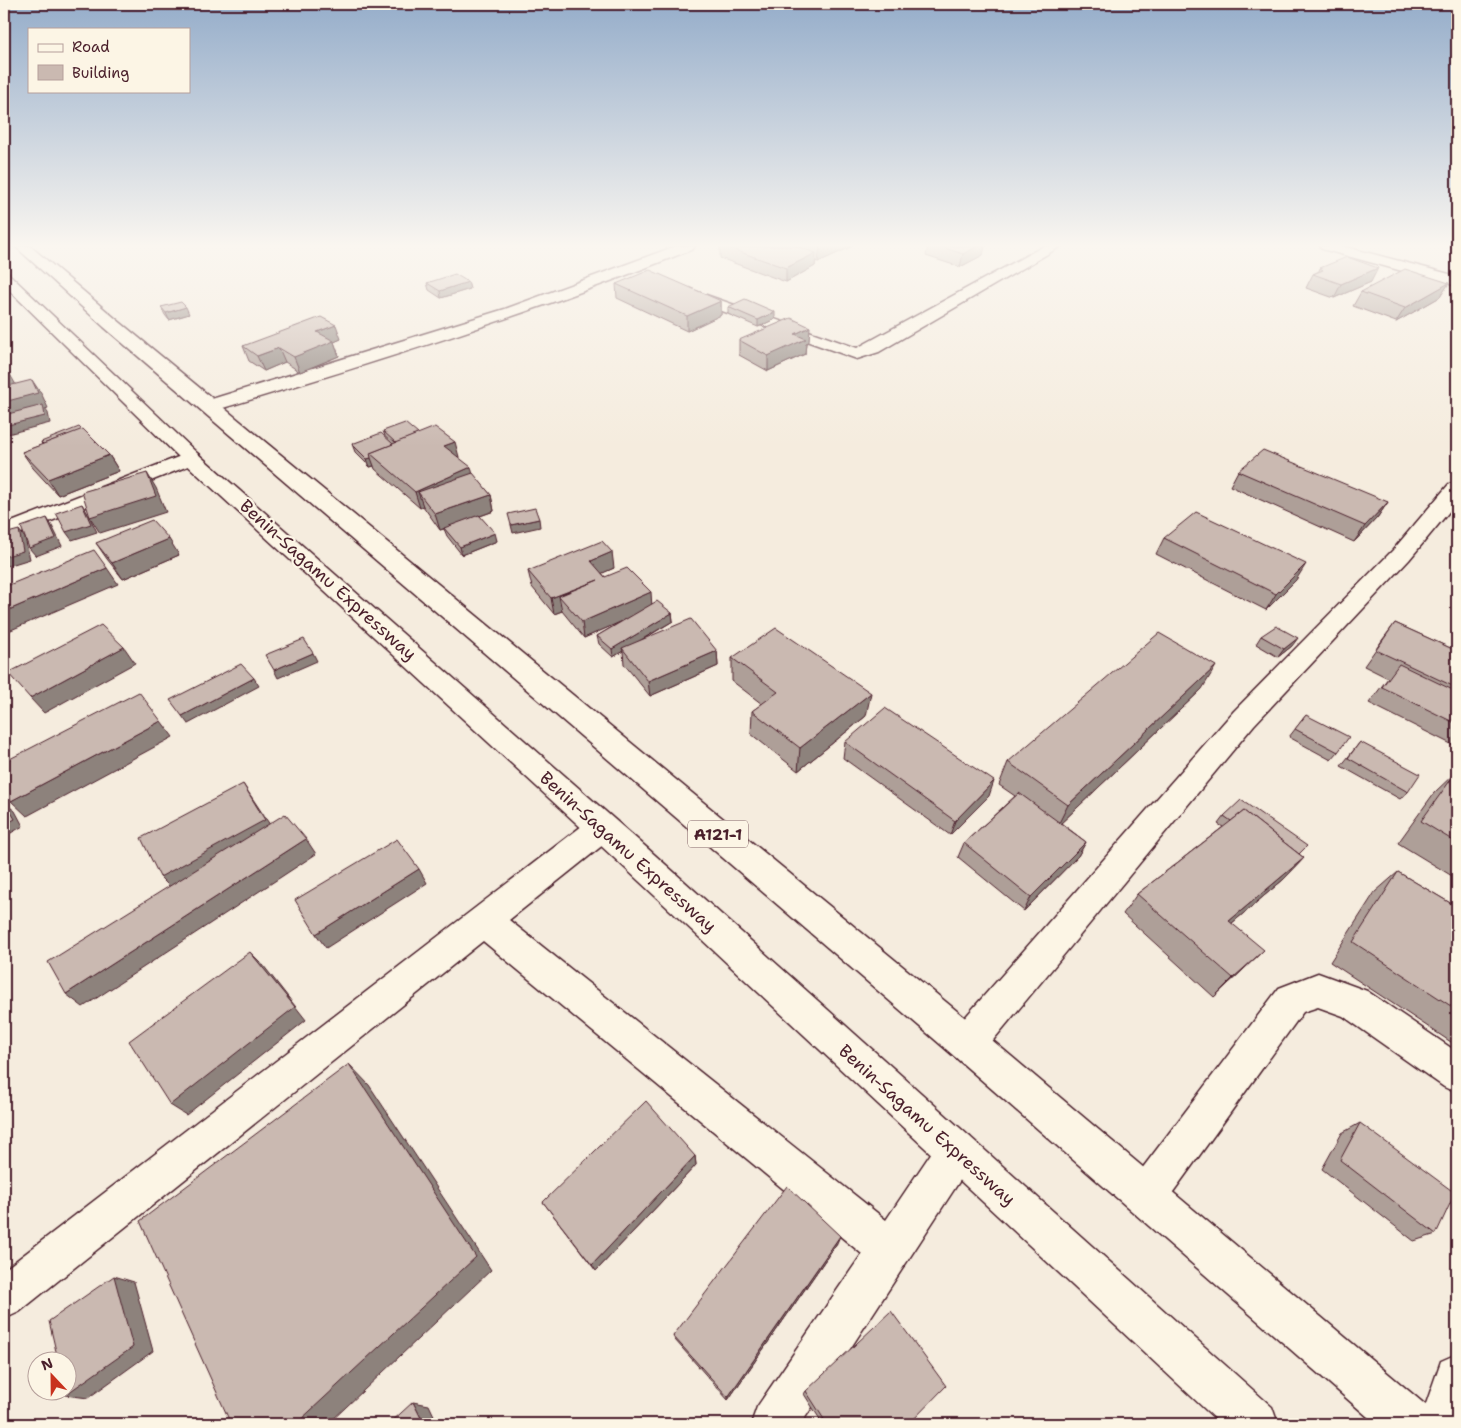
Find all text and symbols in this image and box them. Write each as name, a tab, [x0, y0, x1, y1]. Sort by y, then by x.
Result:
legend	[28, 28, 190, 92]
text: Road	[72, 37, 110, 57]
text: Building	[72, 63, 129, 83]
street label: Benin-Sagamu Expressway	[234, 494, 422, 666]
street label: Benin-Sagamu Expressway	[534, 766, 722, 938]
road number: A121-1	[688, 821, 748, 848]
street label: Benin-Sagamu Expressway	[833, 1039, 1021, 1211]
north arrow	[28, 1350, 78, 1400]
text: N	[39, 1354, 56, 1374]

